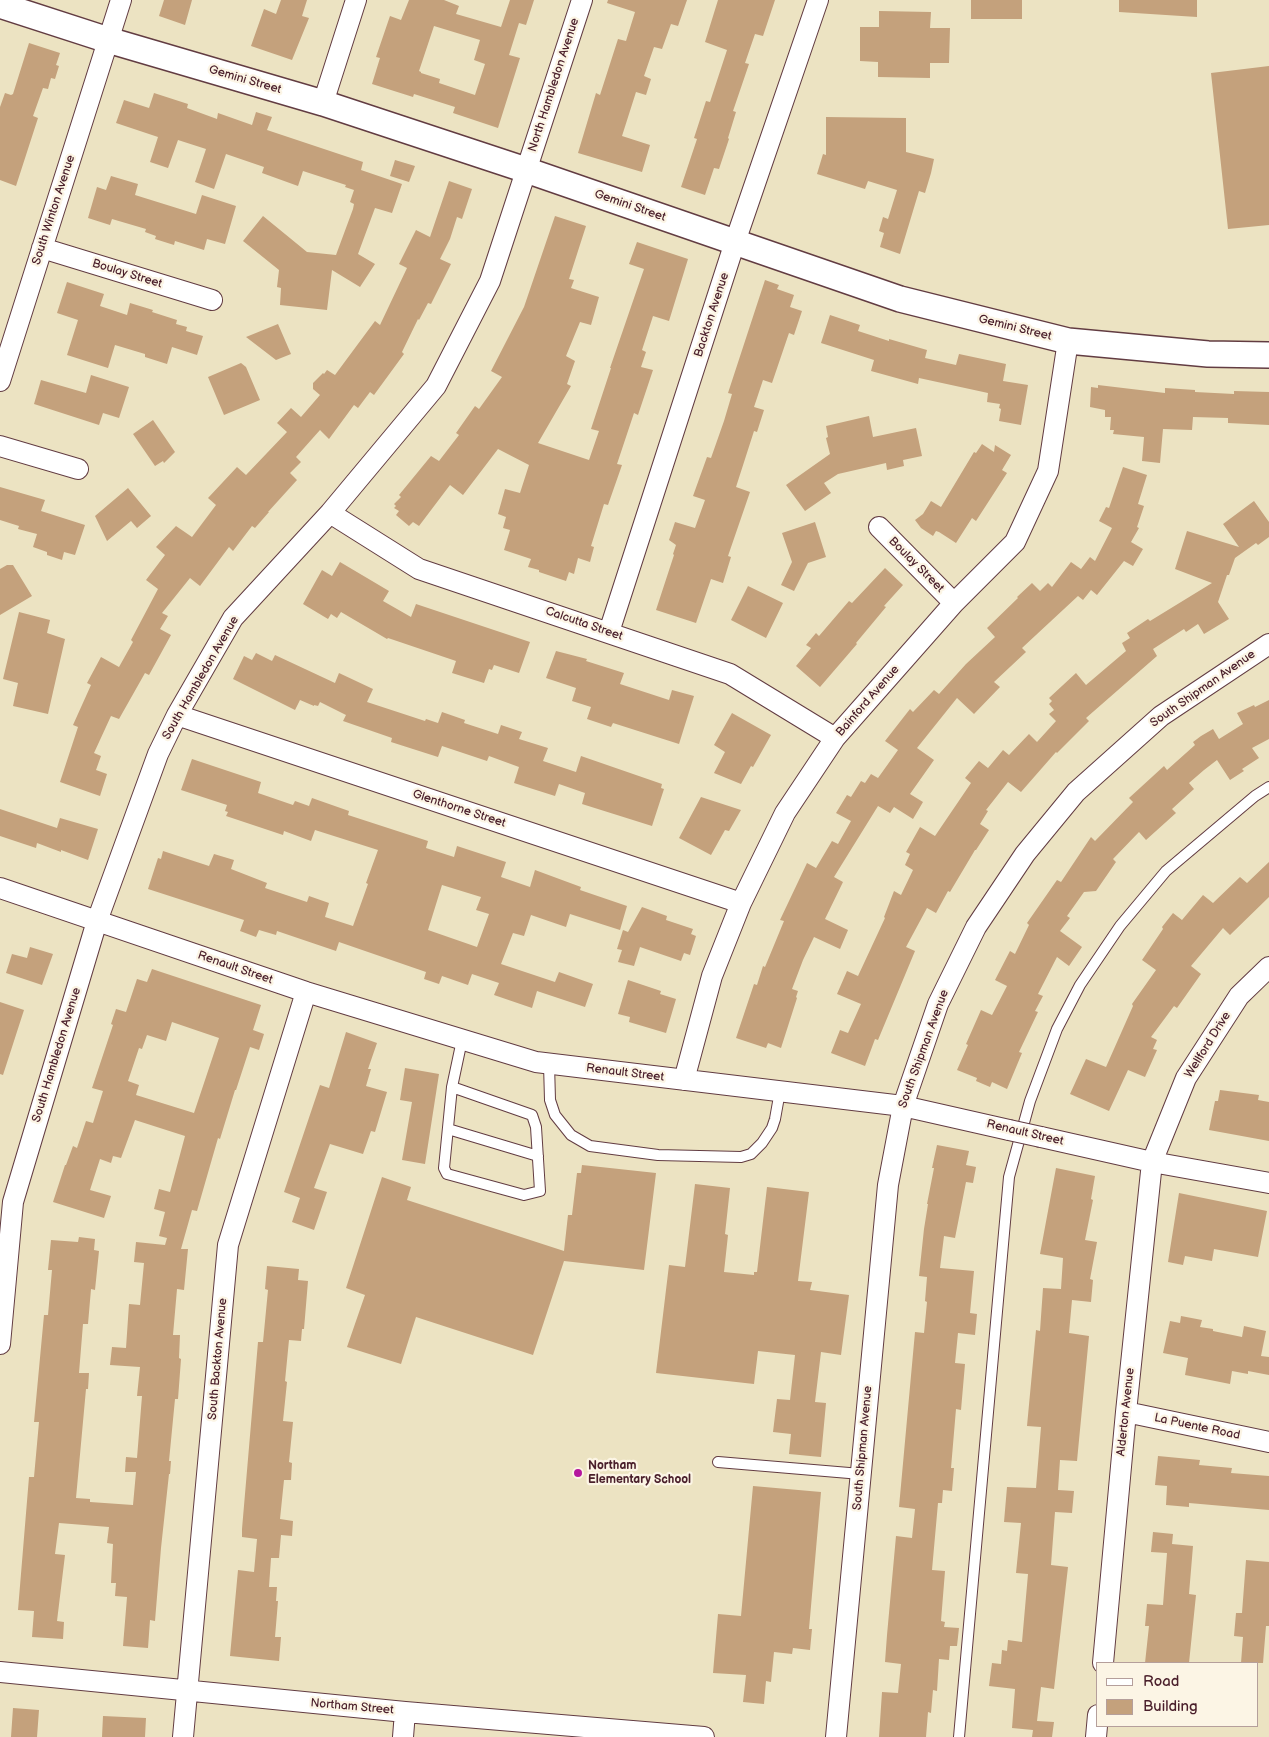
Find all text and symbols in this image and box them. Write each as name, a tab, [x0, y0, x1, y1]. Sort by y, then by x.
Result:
street label: North Hambledon Avenue	[526, 16, 582, 154]
street label: Gemini Street	[207, 63, 283, 97]
street label: South Winton Avenue	[29, 153, 79, 267]
street label: Gemini Street	[592, 187, 668, 225]
street label: Boulay Street	[90, 257, 164, 291]
street label: Backton Avenue	[692, 271, 732, 359]
street label: Gemini Street	[977, 312, 1053, 344]
street label: Boulay Street	[885, 534, 947, 596]
street label: Calcutta Street	[543, 604, 625, 644]
street label: South Hambledon Avenue	[160, 614, 242, 742]
street label: South Shipman Avenue	[1148, 647, 1258, 731]
street label: Bainford Avenue	[833, 663, 903, 739]
street label: Glenthorne Street	[411, 787, 507, 831]
street label: Renault Street	[196, 948, 274, 988]
street label: South Hambledon Avenue	[30, 986, 84, 1124]
street label: South Shipman Avenue	[896, 988, 952, 1110]
street label: Wellford Drive	[1182, 1009, 1234, 1081]
street label: Renault Street	[585, 1061, 665, 1085]
street label: Renault Street	[985, 1117, 1065, 1149]
street label: South Backton Avenue	[205, 1297, 231, 1421]
street label: Alderton Avenue	[1114, 1367, 1138, 1457]
street label: South Shipman Avenue	[850, 1385, 876, 1511]
street label: La Puente Road	[1153, 1411, 1241, 1443]
place label: Northam Elementary School	[588, 1459, 691, 1487]
marker: Northam Elementary School	[572, 1467, 584, 1479]
legend	[1096, 1662, 1259, 1727]
text: Road	[1143, 1672, 1179, 1691]
street label: Northam Street	[310, 1696, 394, 1718]
text: Building	[1143, 1697, 1198, 1716]

